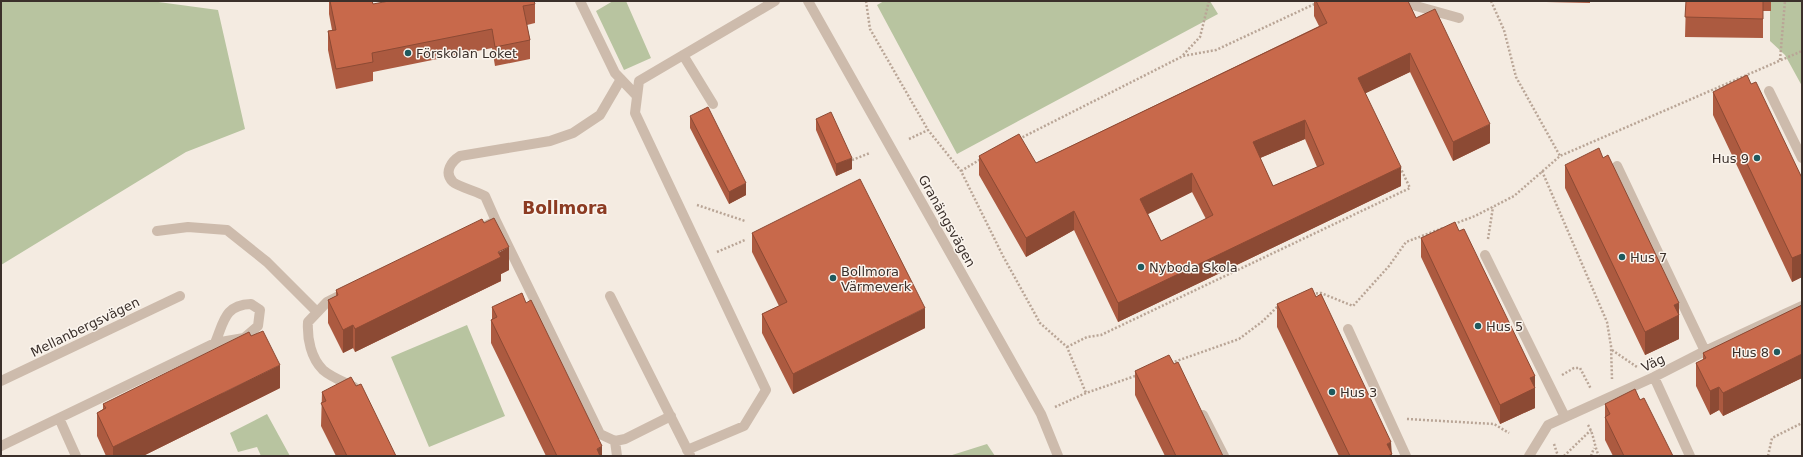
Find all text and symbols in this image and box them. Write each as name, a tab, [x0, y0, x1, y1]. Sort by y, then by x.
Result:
place label: Förskolan Loket	[416, 46, 517, 61]
marker: Förskolan Loket	[403, 48, 413, 58]
place label: Hus 9	[1712, 151, 1749, 166]
marker: Hus 9	[1752, 153, 1762, 163]
street label: Granängsvägen	[915, 172, 979, 270]
district label: Bollmora	[522, 198, 608, 218]
place label: Hus 7	[1630, 250, 1667, 265]
marker: Hus 7	[1617, 252, 1627, 262]
place label: Nyboda Skola	[1149, 260, 1238, 275]
marker: Nyboda Skola	[1136, 262, 1146, 272]
place label: Bollmora Värmeverk	[841, 264, 912, 294]
marker: Bollmora Värmeverk	[828, 273, 838, 283]
street label: Mellanbergsvägen	[28, 294, 142, 360]
place label: Hus 5	[1486, 319, 1523, 334]
marker: Hus 5	[1473, 321, 1483, 331]
place label: Hus 8	[1732, 345, 1769, 360]
marker: Hus 8	[1772, 347, 1782, 357]
street label: Väg	[1639, 351, 1667, 375]
place label: Hus 3	[1340, 385, 1377, 400]
marker: Hus 3	[1327, 387, 1337, 397]

